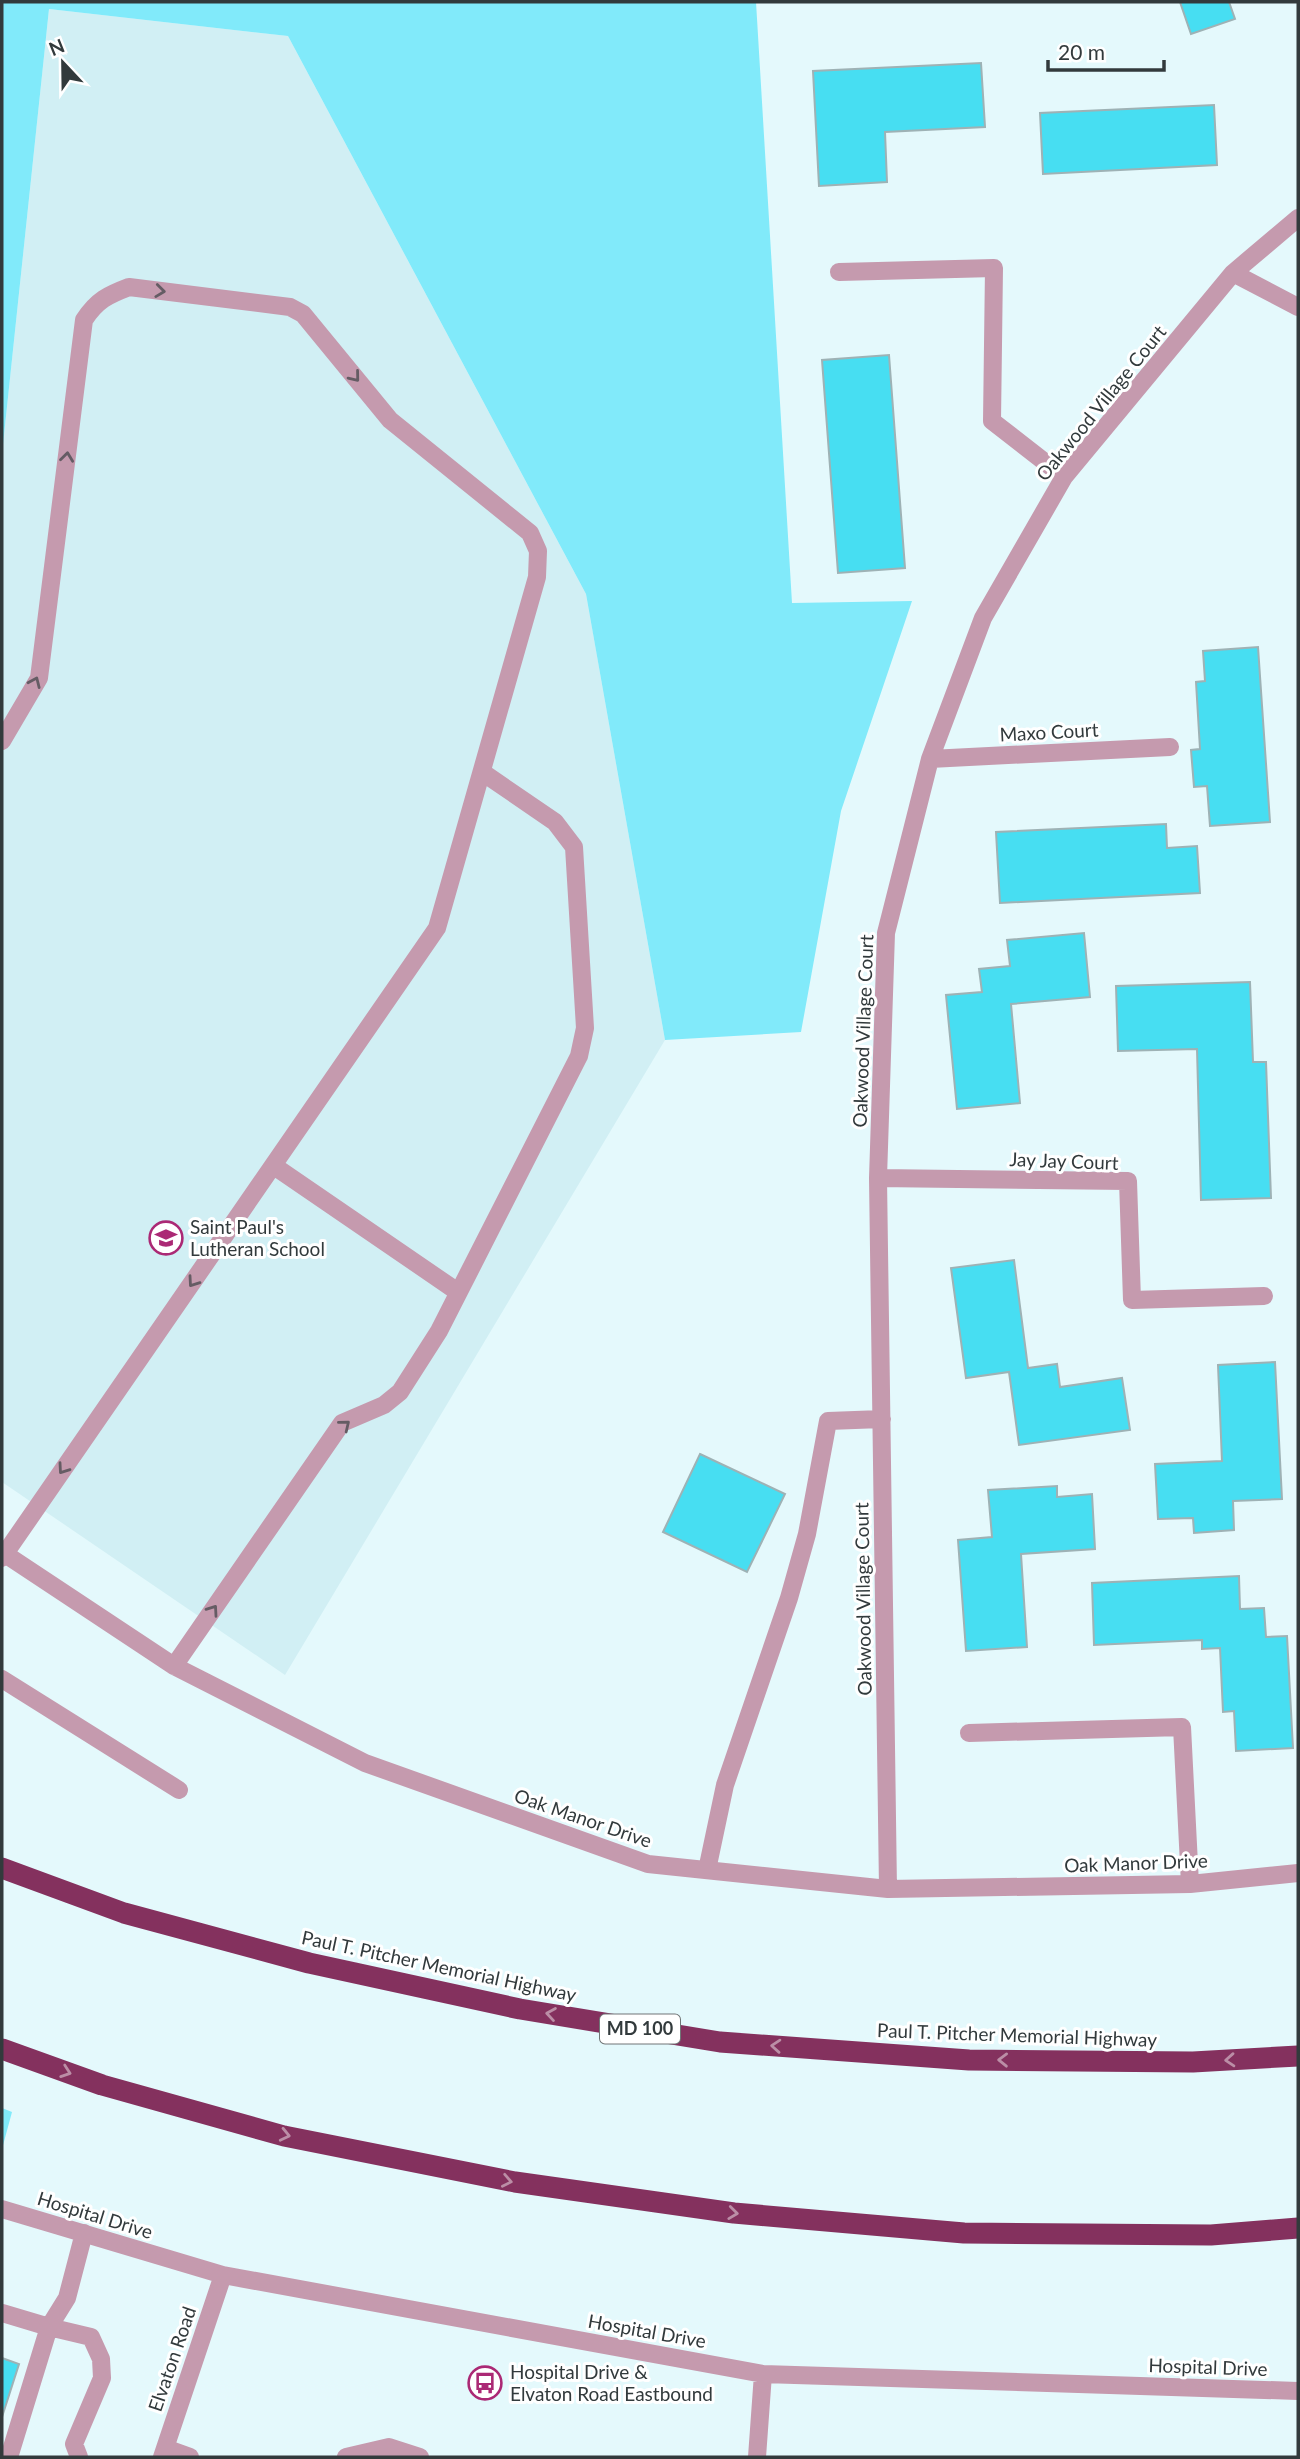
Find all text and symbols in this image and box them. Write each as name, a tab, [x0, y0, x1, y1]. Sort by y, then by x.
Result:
north arrow	[28, 28, 98, 98]
scale bar	[1048, 28, 1164, 72]
text: N	[45, 33, 68, 60]
text: 20 m	[1058, 39, 1105, 64]
one-way arrow	[154, 283, 166, 298]
street label: Oakwood Village Court	[1031, 320, 1170, 485]
one-way arrow	[347, 369, 359, 382]
one-way arrow	[59, 451, 74, 463]
one-way arrow	[27, 677, 41, 689]
street label: Maxo Court	[999, 717, 1099, 746]
street label: Oakwood Village Court	[848, 934, 877, 1128]
street label: Jay Jay Court	[1009, 1147, 1119, 1174]
place label: Saint Paul's Lutheran School	[190, 1215, 325, 1260]
school or university icon: Saint Paul's Lutheran School	[147, 1219, 185, 1257]
one-way arrow	[189, 1274, 201, 1287]
one-way arrow	[337, 1421, 349, 1434]
one-way arrow	[59, 1461, 71, 1474]
street label: Oakwood Village Court	[849, 1502, 876, 1696]
one-way arrow	[205, 1604, 218, 1617]
street label: Oak Manor Drive	[511, 1783, 655, 1852]
street label: Oak Manor Drive	[1064, 1848, 1208, 1877]
street label: Paul T. Pitcher Memorial Highway	[300, 1925, 579, 2006]
one-way arrow	[545, 2007, 557, 2022]
road number: MD 100	[600, 2014, 680, 2043]
street label: Paul T. Pitcher Memorial Highway	[877, 2018, 1158, 2051]
one-way arrow	[770, 2039, 781, 2054]
one-way arrow	[997, 2052, 1007, 2068]
one-way arrow	[1224, 2052, 1235, 2067]
one-way arrow	[60, 2064, 72, 2078]
one-way arrow	[278, 2127, 290, 2142]
one-way arrow	[501, 2172, 513, 2187]
street label: Hospital Drive	[35, 2186, 156, 2243]
one-way arrow	[727, 2205, 739, 2220]
street label: Elvaton Road	[143, 2303, 200, 2414]
street label: Hospital Drive	[586, 2309, 708, 2352]
street label: Hospital Drive	[1148, 2353, 1268, 2380]
place label: Hospital Drive & Elvaton Road Eastbound	[510, 2360, 713, 2405]
bus stop icon: Hospital Drive & Elvaton Road Eastbound	[466, 2364, 504, 2402]

